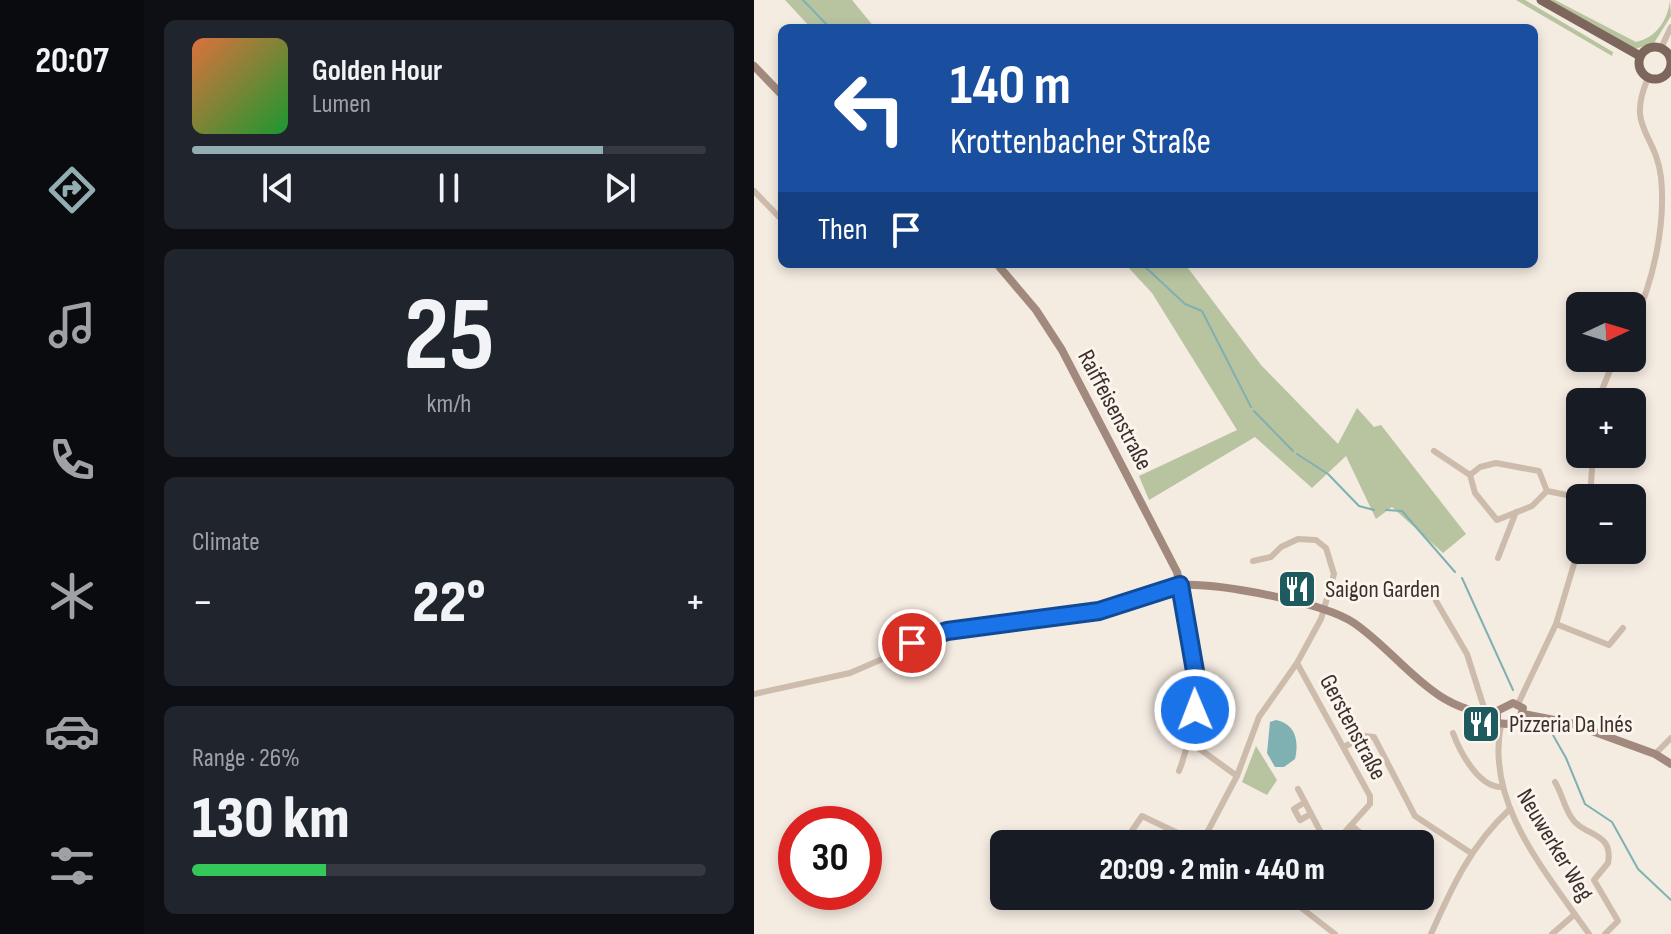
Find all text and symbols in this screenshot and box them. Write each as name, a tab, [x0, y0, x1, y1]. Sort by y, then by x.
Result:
text: 20:07	[35, 40, 109, 83]
text: Golden Hour	[312, 53, 442, 89]
text: 140 m	[950, 53, 1071, 120]
icon: left	[818, 56, 922, 160]
text: Lumen	[312, 89, 371, 120]
text: Krottenbacher Straße	[950, 121, 1211, 164]
icon: directions	[44, 162, 100, 218]
icon: previous	[256, 166, 300, 210]
icon: pause	[427, 166, 471, 210]
icon: next	[598, 166, 642, 210]
icon: arrive	[884, 208, 928, 252]
text: Then	[818, 212, 868, 248]
text: 25	[403, 274, 495, 399]
north arrow	[1566, 292, 1646, 372]
map controls	[1566, 292, 1646, 564]
icon: music	[44, 297, 100, 353]
street label: Raiffeisenstraße	[1071, 345, 1159, 475]
button: +	[1566, 388, 1646, 468]
text: km/h	[427, 389, 471, 420]
icon: phone	[44, 432, 100, 488]
button: −	[1566, 484, 1646, 564]
text: Climate	[192, 527, 260, 558]
text: 22°	[412, 567, 486, 639]
icon: climate	[44, 568, 100, 624]
restaurant icon: Saigon Garden	[1276, 568, 1318, 610]
place label: Saigon Garden	[1325, 575, 1440, 604]
text: −	[192, 576, 214, 629]
text: +	[684, 576, 706, 629]
pin	[878, 609, 946, 677]
icon: arrive	[890, 621, 934, 665]
position arrow	[1153, 668, 1237, 752]
street label: Gerstenstraße	[1313, 669, 1393, 785]
icon: car	[44, 703, 100, 759]
restaurant icon: Pizzeria Da Inés	[1460, 703, 1502, 745]
place label: Pizzeria Da Inés	[1509, 710, 1633, 739]
text: Range · 26%	[192, 743, 300, 774]
text: 130 km	[192, 783, 350, 855]
street label: Neuwerker Weg	[1510, 784, 1600, 906]
speed limit sign: 30	[778, 806, 882, 910]
icon: filters	[44, 838, 100, 894]
text: 20:09 · 2 min · 440 m	[1099, 852, 1325, 888]

